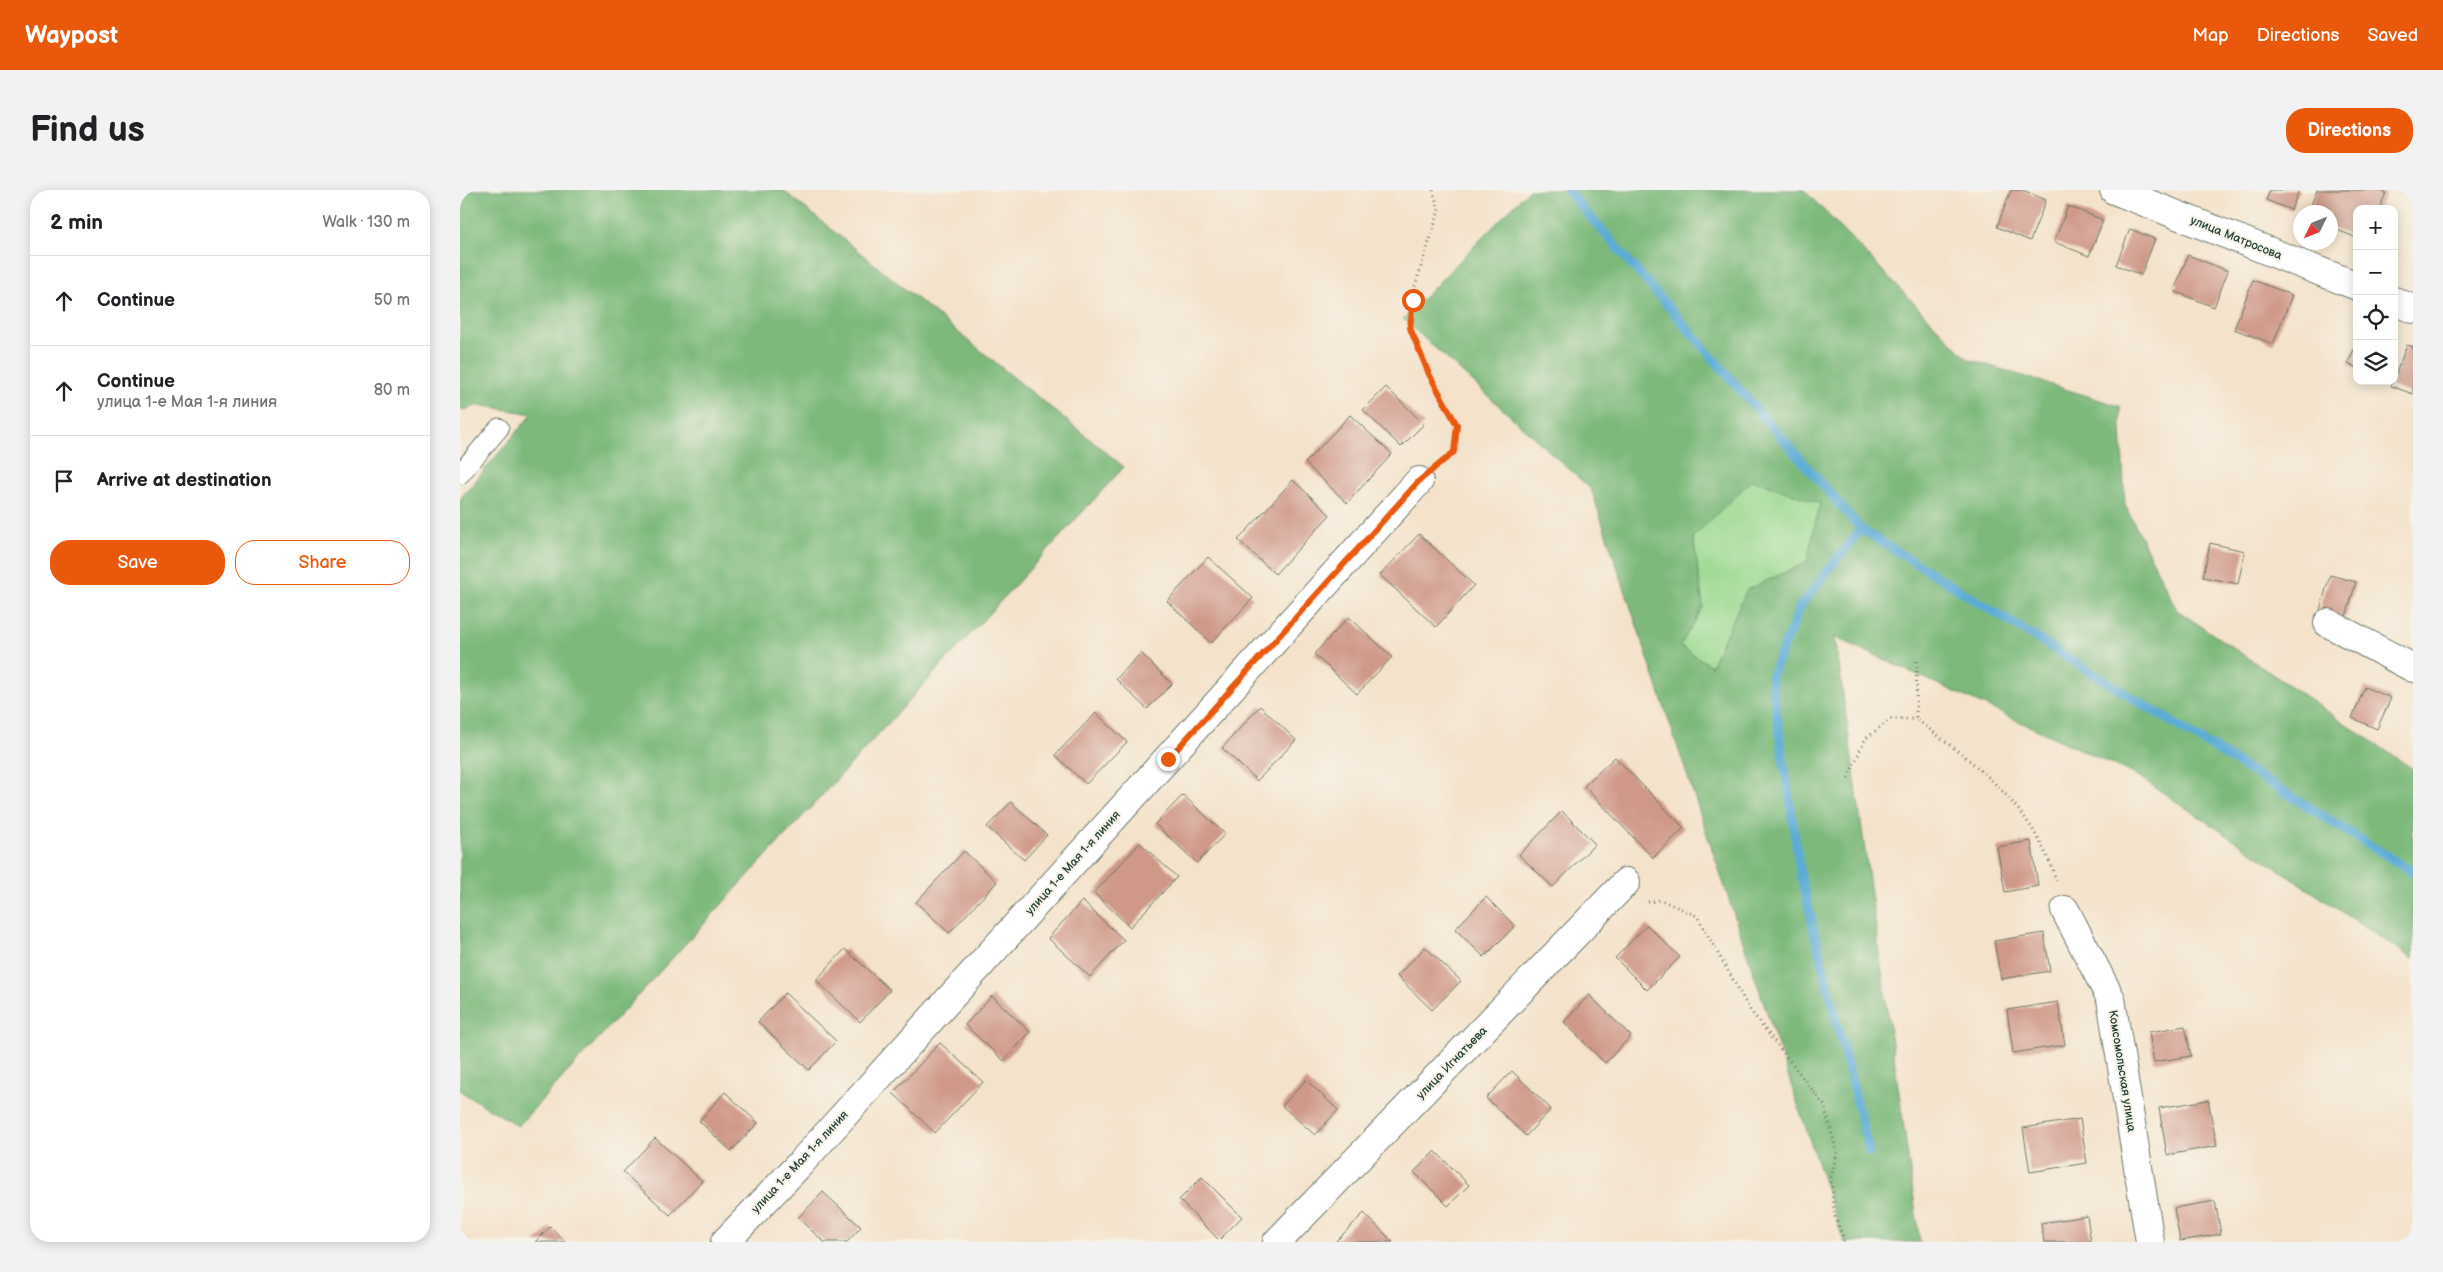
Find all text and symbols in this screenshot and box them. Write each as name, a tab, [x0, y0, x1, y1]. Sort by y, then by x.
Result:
text: Waypost	[25, 21, 118, 50]
text: Map	[2193, 25, 2229, 46]
text: Directions	[2257, 25, 2339, 46]
text: Saved	[2367, 25, 2418, 46]
button: Directions	[2286, 108, 2413, 153]
text: Find us	[30, 109, 145, 152]
north arrow	[2293, 205, 2338, 250]
map controls	[2353, 205, 2398, 385]
button: +	[2353, 205, 2398, 250]
text: 2 min	[50, 210, 103, 235]
text: Walk · 130 m	[322, 213, 410, 232]
street label: улица Матросова	[2188, 213, 2284, 263]
button: −	[2353, 250, 2398, 295]
icon: ahead	[50, 287, 78, 315]
text: Continue	[97, 289, 175, 312]
route start	[1402, 289, 1425, 312]
text: 50 m	[374, 291, 410, 310]
button: locate	[2353, 295, 2398, 340]
button: layers	[2353, 340, 2398, 385]
text: Continue	[97, 370, 175, 393]
icon: ahead	[50, 377, 78, 405]
text: 80 m	[374, 381, 410, 400]
text: улица 1-е Мая 1-я линия	[97, 393, 277, 412]
icon: arrive	[50, 467, 78, 495]
text: Arrive at destination	[97, 469, 272, 492]
button: Save	[50, 540, 225, 585]
button: Share	[235, 540, 410, 585]
route end	[1157, 748, 1180, 771]
street label: улица 1-е Мая 1-я линия	[1022, 808, 1124, 918]
street label: Комсомольская улица	[2105, 1009, 2139, 1133]
street label: улица Игнатьева	[1413, 1023, 1491, 1103]
street label: улица 1-е Мая 1-я линия	[748, 1107, 852, 1216]

